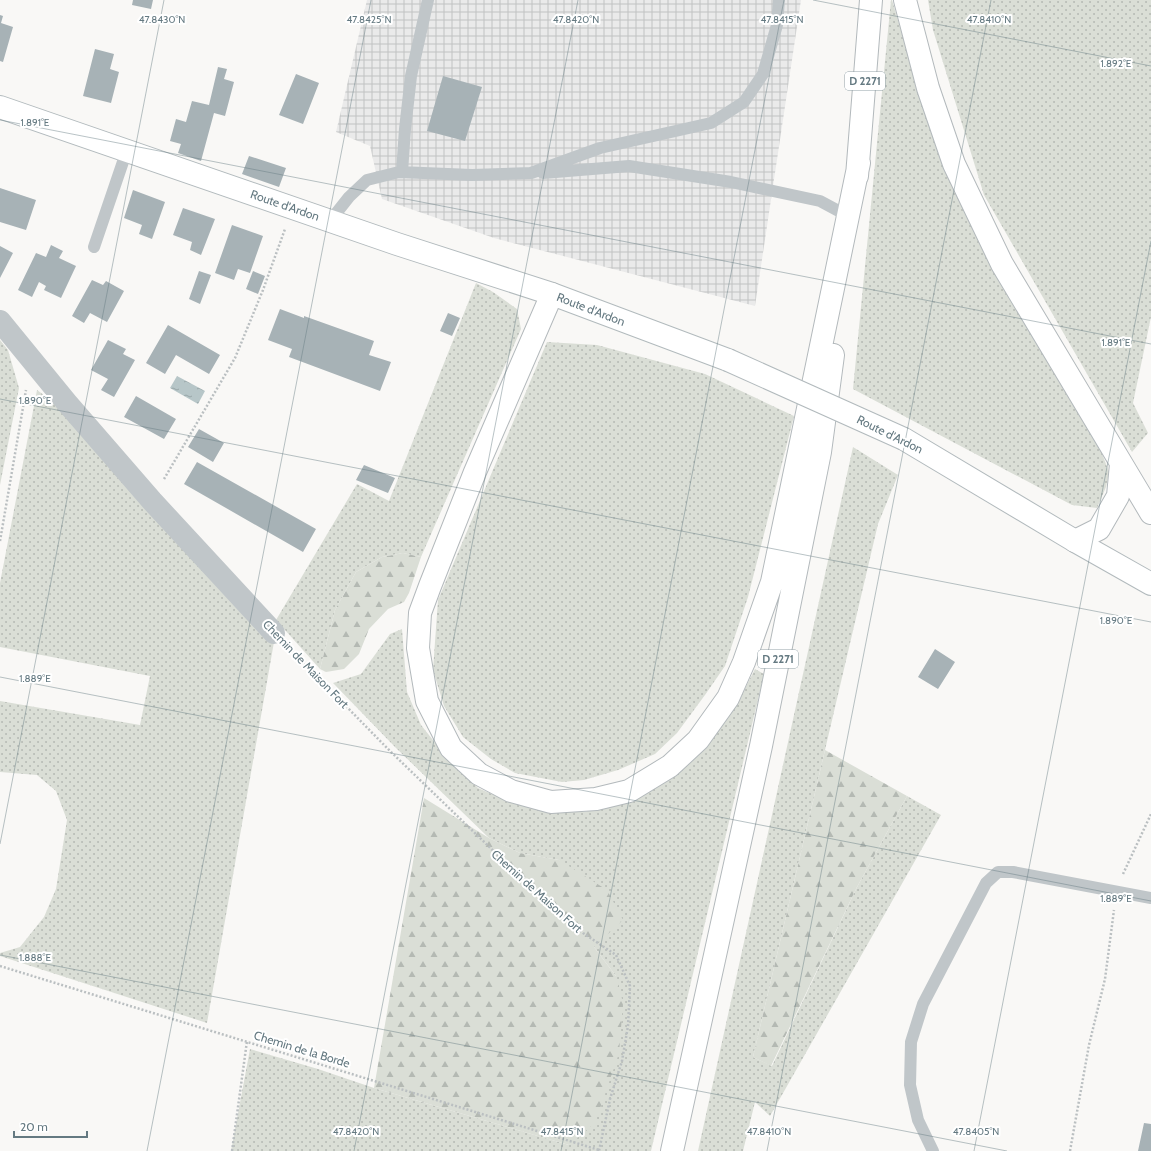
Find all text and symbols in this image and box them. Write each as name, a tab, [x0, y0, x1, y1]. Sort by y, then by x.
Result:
text: 47.8430°N	[139, 13, 185, 26]
text: 47.8425°N	[347, 13, 391, 26]
text: 47.8420°N	[553, 13, 599, 26]
text: 47.8415°N	[761, 13, 803, 26]
text: 47.8410°N	[967, 13, 1011, 26]
text: 1.892°E	[1101, 57, 1132, 70]
road number: D 2271	[845, 72, 885, 90]
text: 1.891°E	[21, 116, 50, 129]
street label: Route d'Ardon	[249, 186, 322, 224]
street label: Route d'Ardon	[555, 289, 628, 329]
text: 1.891°E	[1102, 336, 1131, 349]
text: 1.890°E	[19, 394, 52, 407]
street label: Route d'Ardon	[854, 411, 926, 457]
text: 1.890°E	[1100, 614, 1133, 627]
street label: Chemin de Maison Fort	[260, 617, 352, 711]
road number: D 2271	[758, 650, 798, 668]
text: 1.889°E	[19, 672, 51, 685]
street label: Chemin de Maison Fort	[488, 846, 586, 936]
text: 1.889°E	[1100, 892, 1132, 905]
text: 1.888°E	[19, 951, 51, 964]
street label: Chemin de la Borde	[252, 1027, 352, 1071]
scale bar	[14, 1113, 87, 1139]
text: 20 m	[20, 1119, 48, 1134]
text: 47.8420°N	[333, 1125, 379, 1138]
text: 47.8415°N	[541, 1125, 583, 1138]
text: 47.8410°N	[747, 1125, 791, 1138]
text: 47.8405°N	[953, 1125, 999, 1138]

